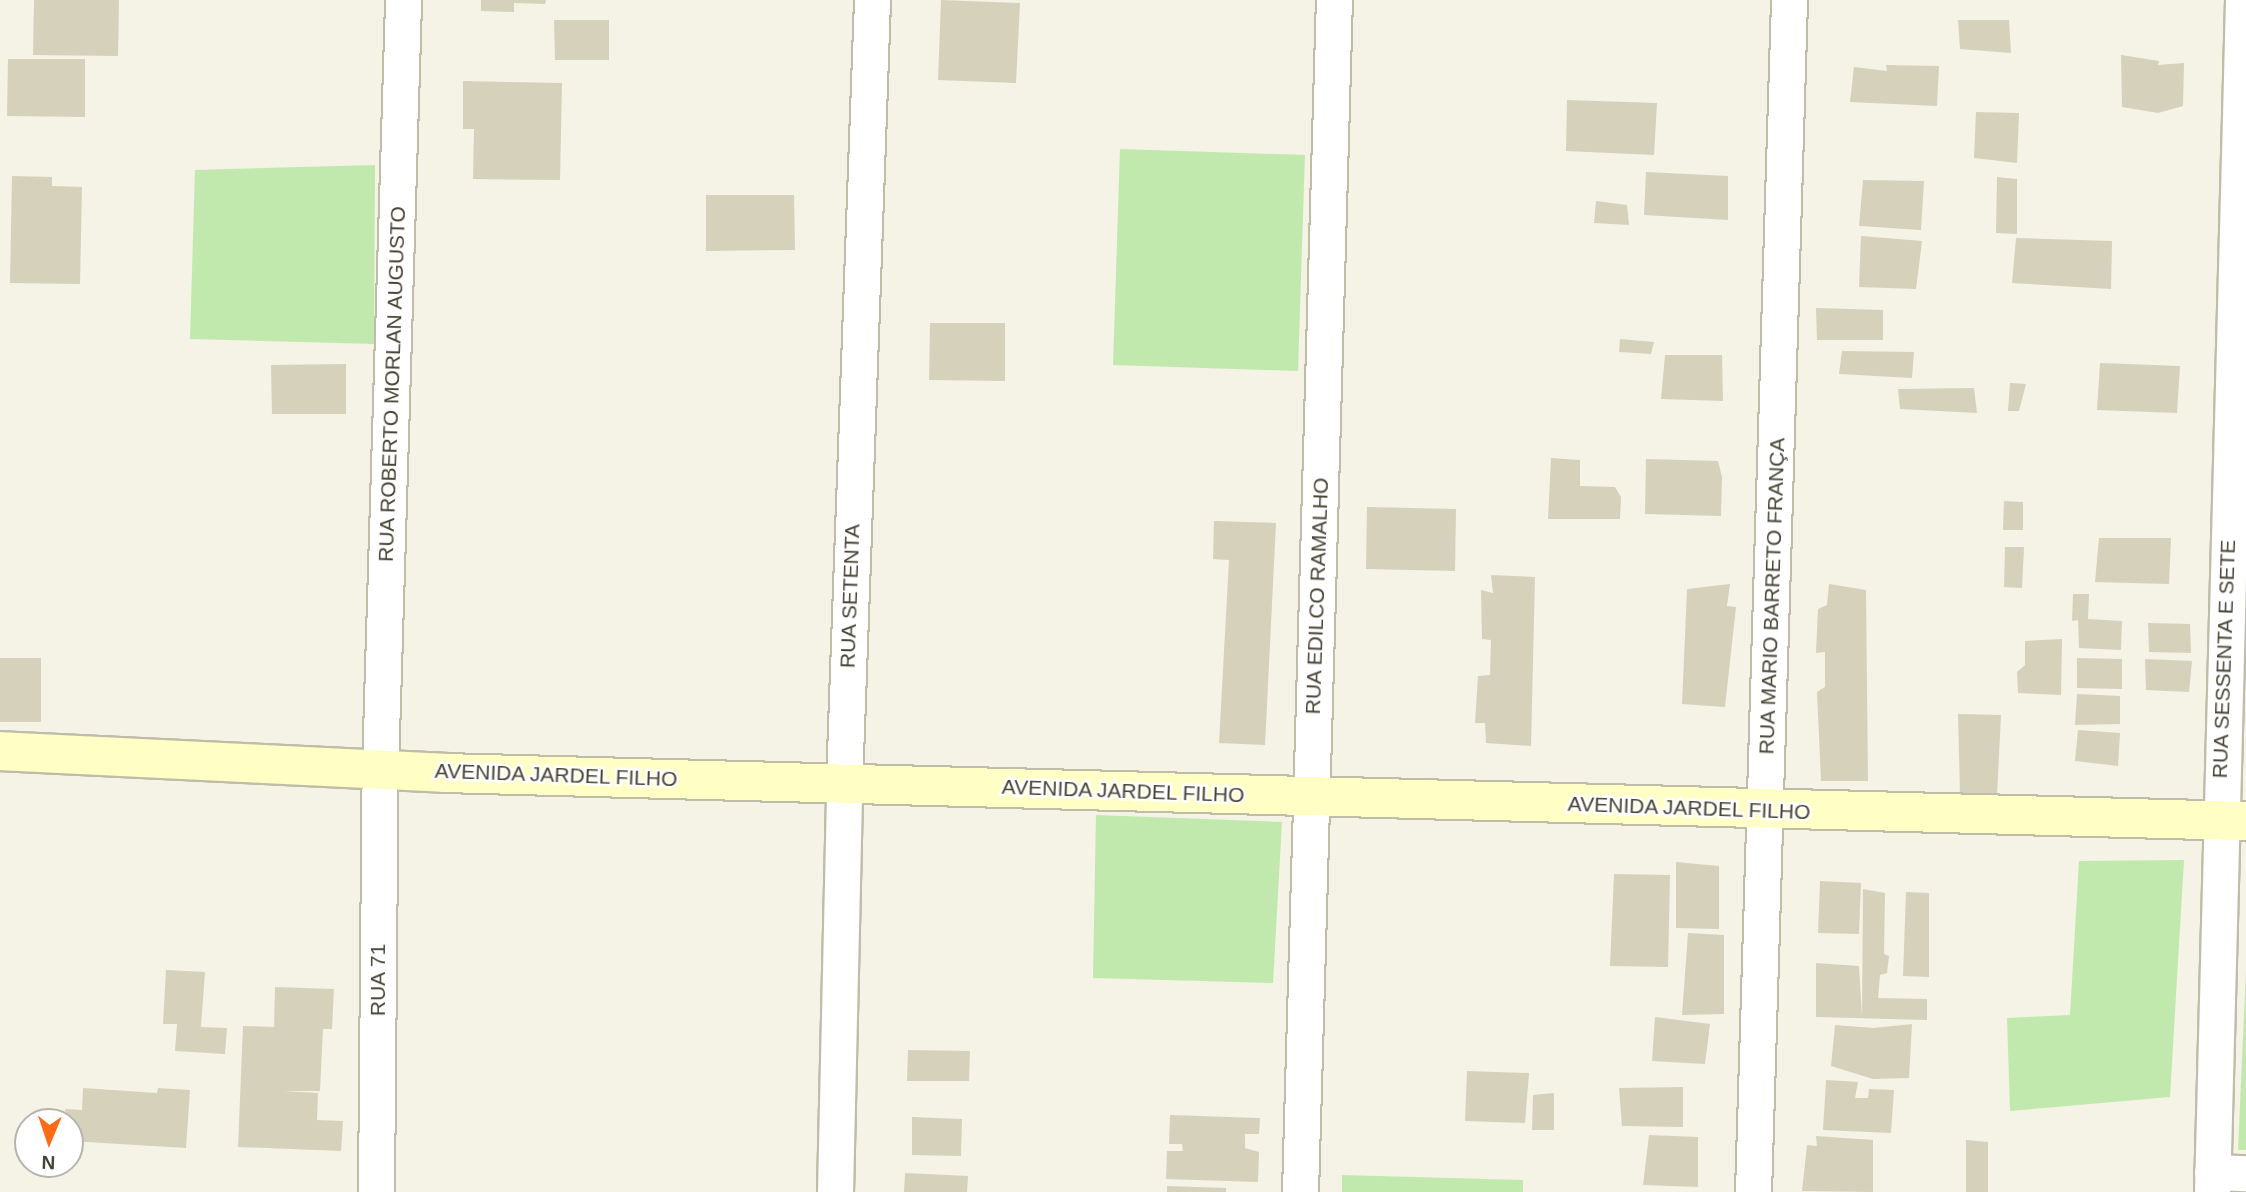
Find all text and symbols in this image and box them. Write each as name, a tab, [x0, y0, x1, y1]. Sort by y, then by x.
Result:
street label: RUA ROBERTO MORLAN AUGUSTO	[373, 205, 411, 563]
street label: RUA MARIO BARRETO FRANÇA	[1754, 437, 1790, 755]
street label: RUA EDILCO RAMALHO	[1300, 477, 1334, 715]
street label: RUA SETENTA	[835, 523, 865, 669]
street label: RUA SESSENTA E SETE	[2207, 538, 2241, 780]
street label: AVENIDA JARDEL FILHO	[433, 758, 679, 792]
street label: AVENIDA JARDEL FILHO	[1000, 774, 1246, 808]
street label: AVENIDA JARDEL FILHO	[1566, 791, 1812, 825]
street label: RUA 71	[365, 943, 391, 1017]
north arrow	[14, 1108, 84, 1178]
text: N	[41, 1152, 56, 1173]

